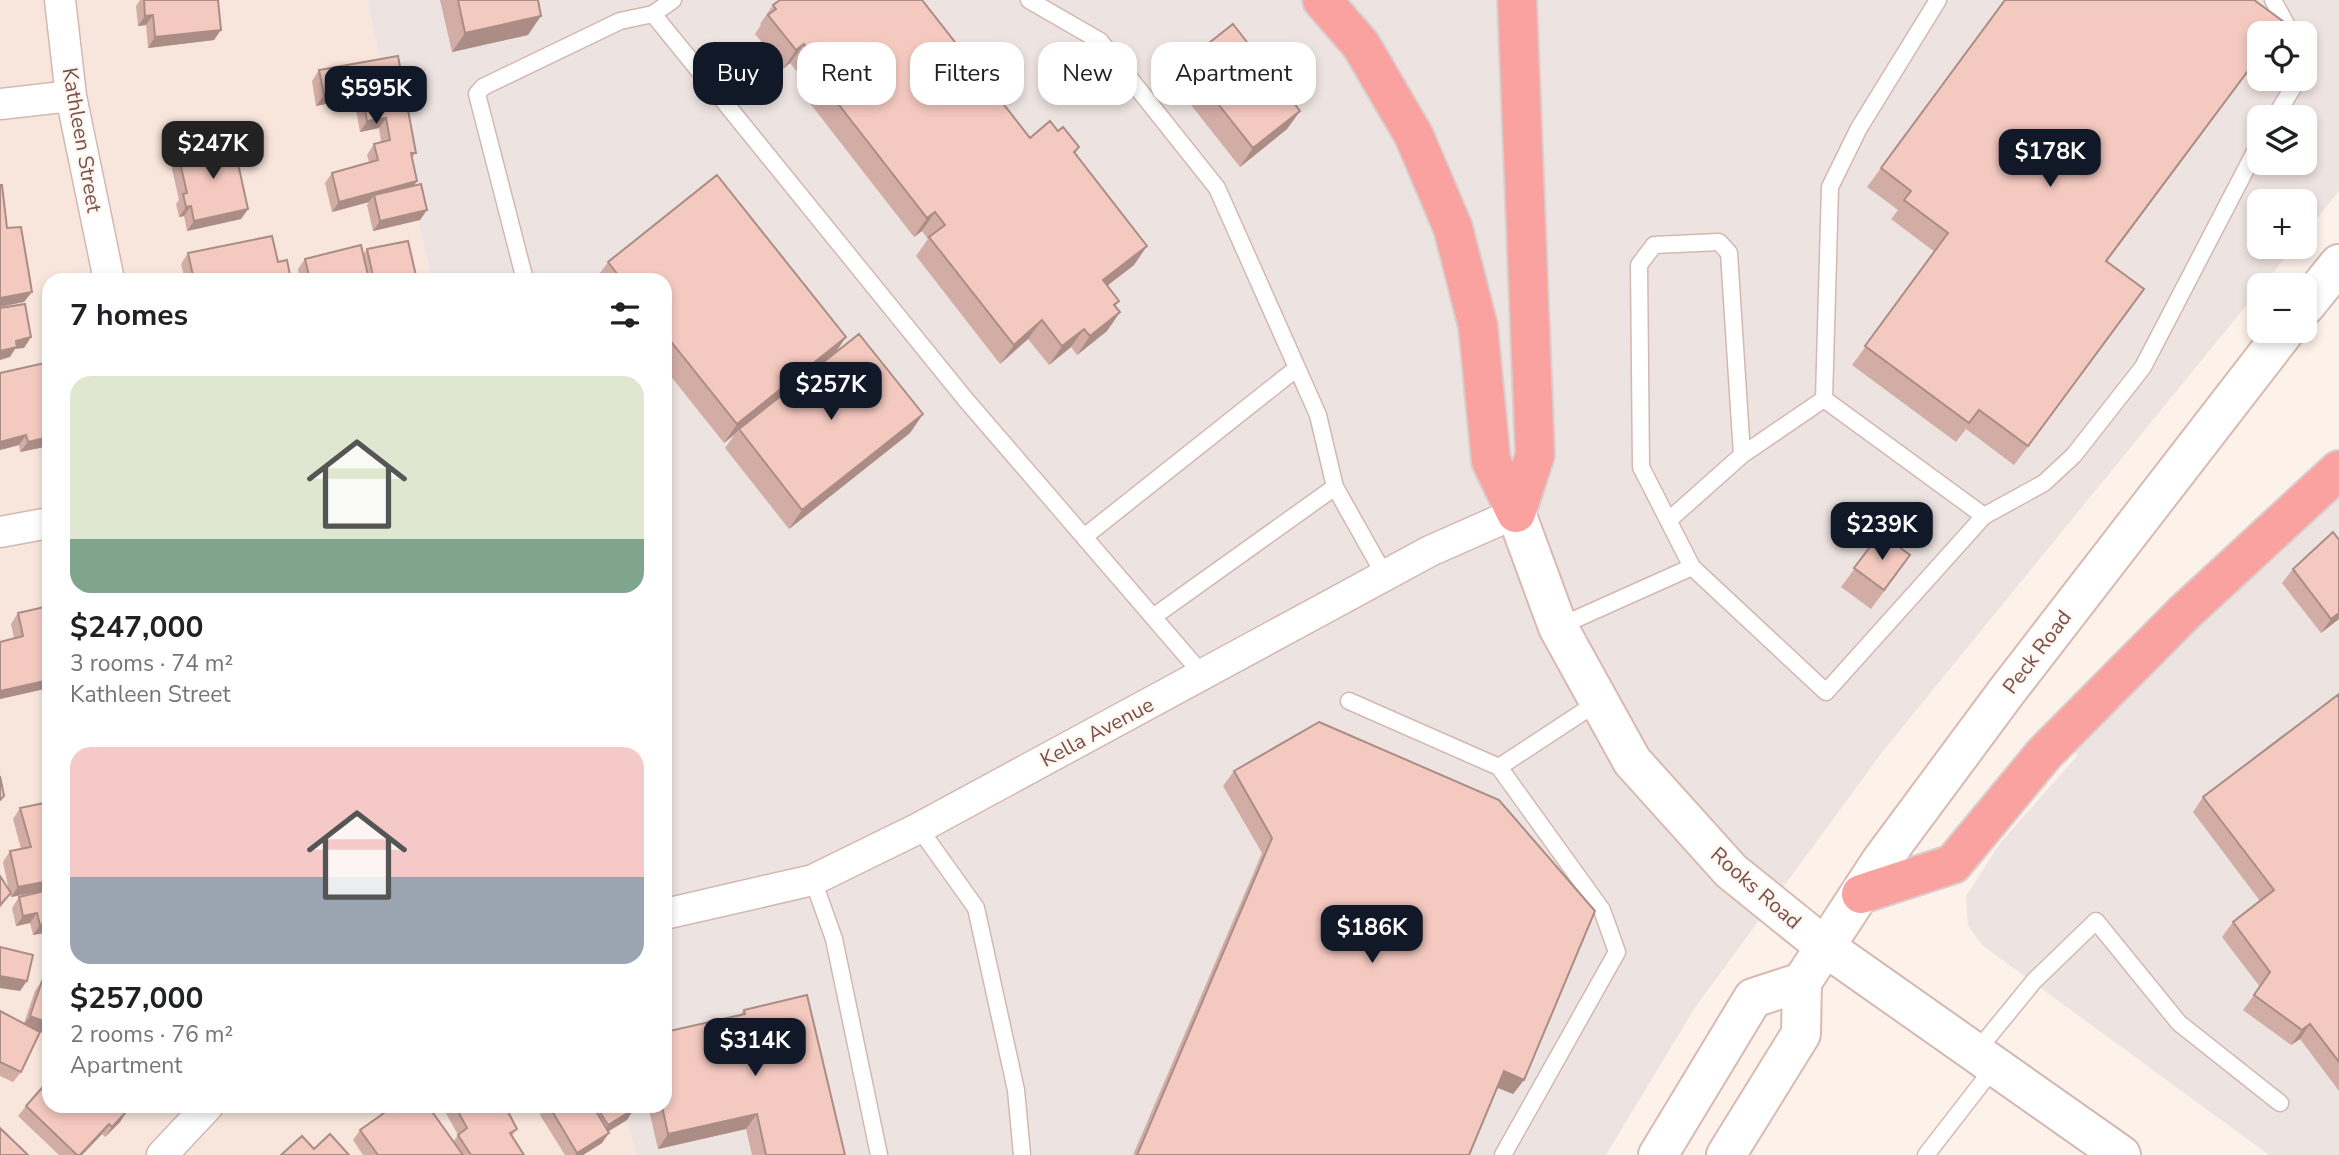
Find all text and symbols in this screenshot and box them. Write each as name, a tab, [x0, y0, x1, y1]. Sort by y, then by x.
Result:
map controls	[2247, 21, 2317, 343]
button: locate	[2247, 21, 2317, 91]
chip: Buy	[693, 42, 783, 105]
chip: Rent	[797, 42, 896, 105]
chip: Filters	[910, 42, 1024, 105]
chip: New	[1038, 42, 1137, 105]
chip: Apartment	[1151, 42, 1316, 105]
street label: Kathleen Street	[55, 65, 109, 215]
pin: $595K	[327, 66, 425, 126]
text: $595K	[341, 73, 411, 104]
button: layers	[2247, 105, 2317, 175]
pin: $247K	[164, 122, 262, 181]
text: $247K	[178, 128, 248, 159]
pin: $178K	[2001, 130, 2099, 189]
text: $178K	[2015, 136, 2085, 167]
button: +	[2247, 189, 2317, 259]
button: −	[2247, 273, 2317, 343]
text: 7 homes	[70, 295, 188, 336]
icon: filters	[606, 296, 644, 334]
pin: $257K	[782, 362, 880, 422]
text: $257K	[796, 369, 866, 400]
icon: home	[294, 421, 420, 547]
pin: $239K	[1833, 503, 1931, 562]
text: $239K	[1847, 509, 1917, 540]
street label: Peck Road	[1996, 604, 2078, 700]
text: $247,000	[70, 607, 203, 648]
text: 3 rooms · 74 m²	[70, 648, 233, 679]
text: Kathleen Street	[70, 679, 231, 710]
street label: Kella Avenue	[1035, 690, 1159, 774]
icon: home	[294, 792, 420, 918]
street label: Rooks Road	[1705, 841, 1807, 935]
pin: $186K	[1323, 906, 1421, 965]
text: $186K	[1337, 912, 1407, 943]
text: $257,000	[70, 978, 203, 1019]
pin: $314K	[706, 1018, 804, 1078]
text: 2 rooms · 76 m²	[70, 1019, 233, 1050]
text: $314K	[720, 1025, 790, 1056]
text: Apartment	[70, 1050, 182, 1081]

